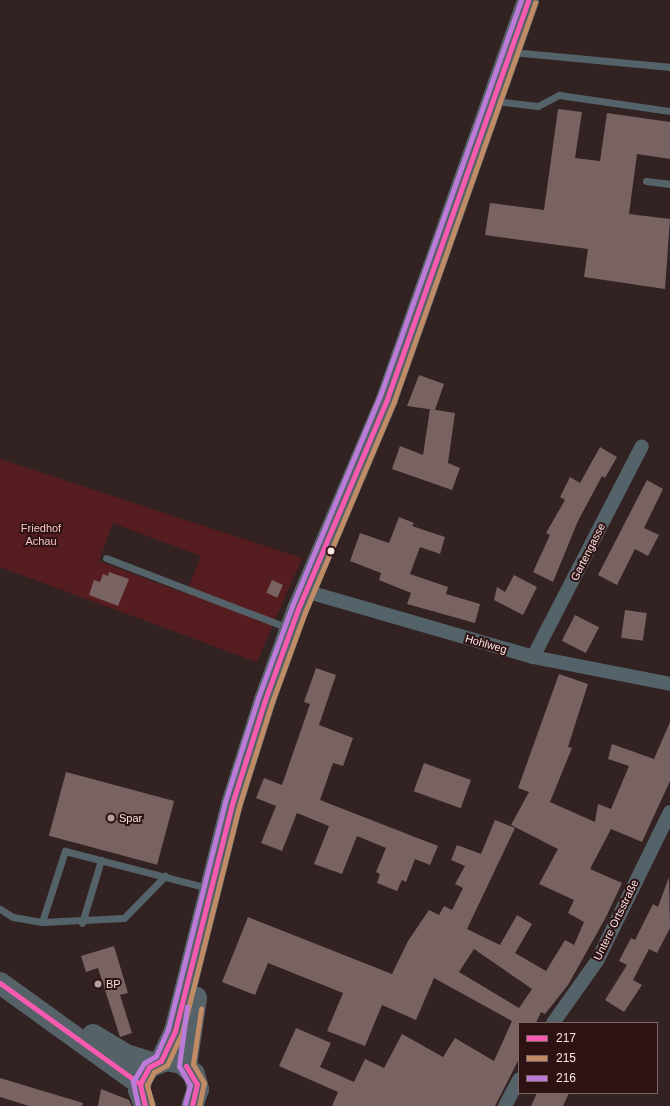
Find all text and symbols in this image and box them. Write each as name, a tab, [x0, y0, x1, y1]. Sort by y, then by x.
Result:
street label: Gartengasse	[568, 521, 608, 583]
park label: Friedhof Achau	[21, 522, 61, 548]
unlabelled marker	[326, 546, 336, 556]
street label: Hohlweg	[464, 632, 508, 656]
place label: Spar	[119, 811, 142, 825]
marker: Spar	[106, 813, 116, 823]
street label: Untere Ortsstraße	[591, 878, 641, 962]
place label: BP	[106, 977, 121, 991]
marker: BP	[93, 979, 103, 989]
legend	[518, 1022, 658, 1094]
text: 217	[556, 1031, 576, 1045]
text: 215	[556, 1051, 576, 1065]
text: 216	[556, 1071, 576, 1085]

